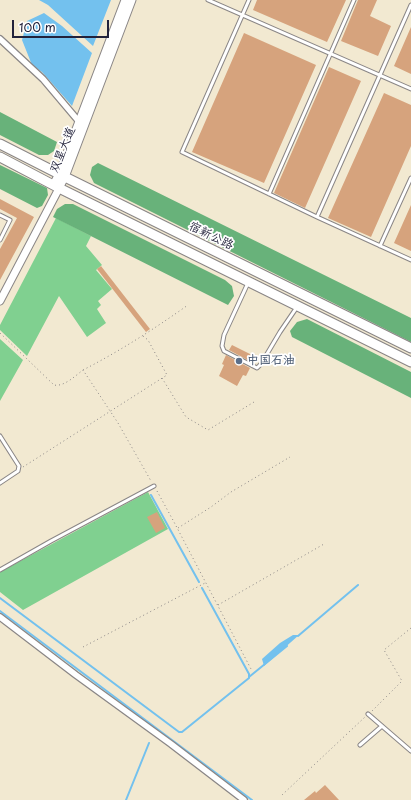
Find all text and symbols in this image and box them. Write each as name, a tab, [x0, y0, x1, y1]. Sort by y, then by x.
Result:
scale bar	[14, 12, 111, 38]
text: 100 m	[19, 18, 56, 36]
street label: 双星大道	[47, 125, 79, 175]
street label: 宿新公路	[186, 219, 236, 253]
place label: 中国石油	[247, 354, 295, 368]
marker: 中国石油	[234, 356, 244, 366]

